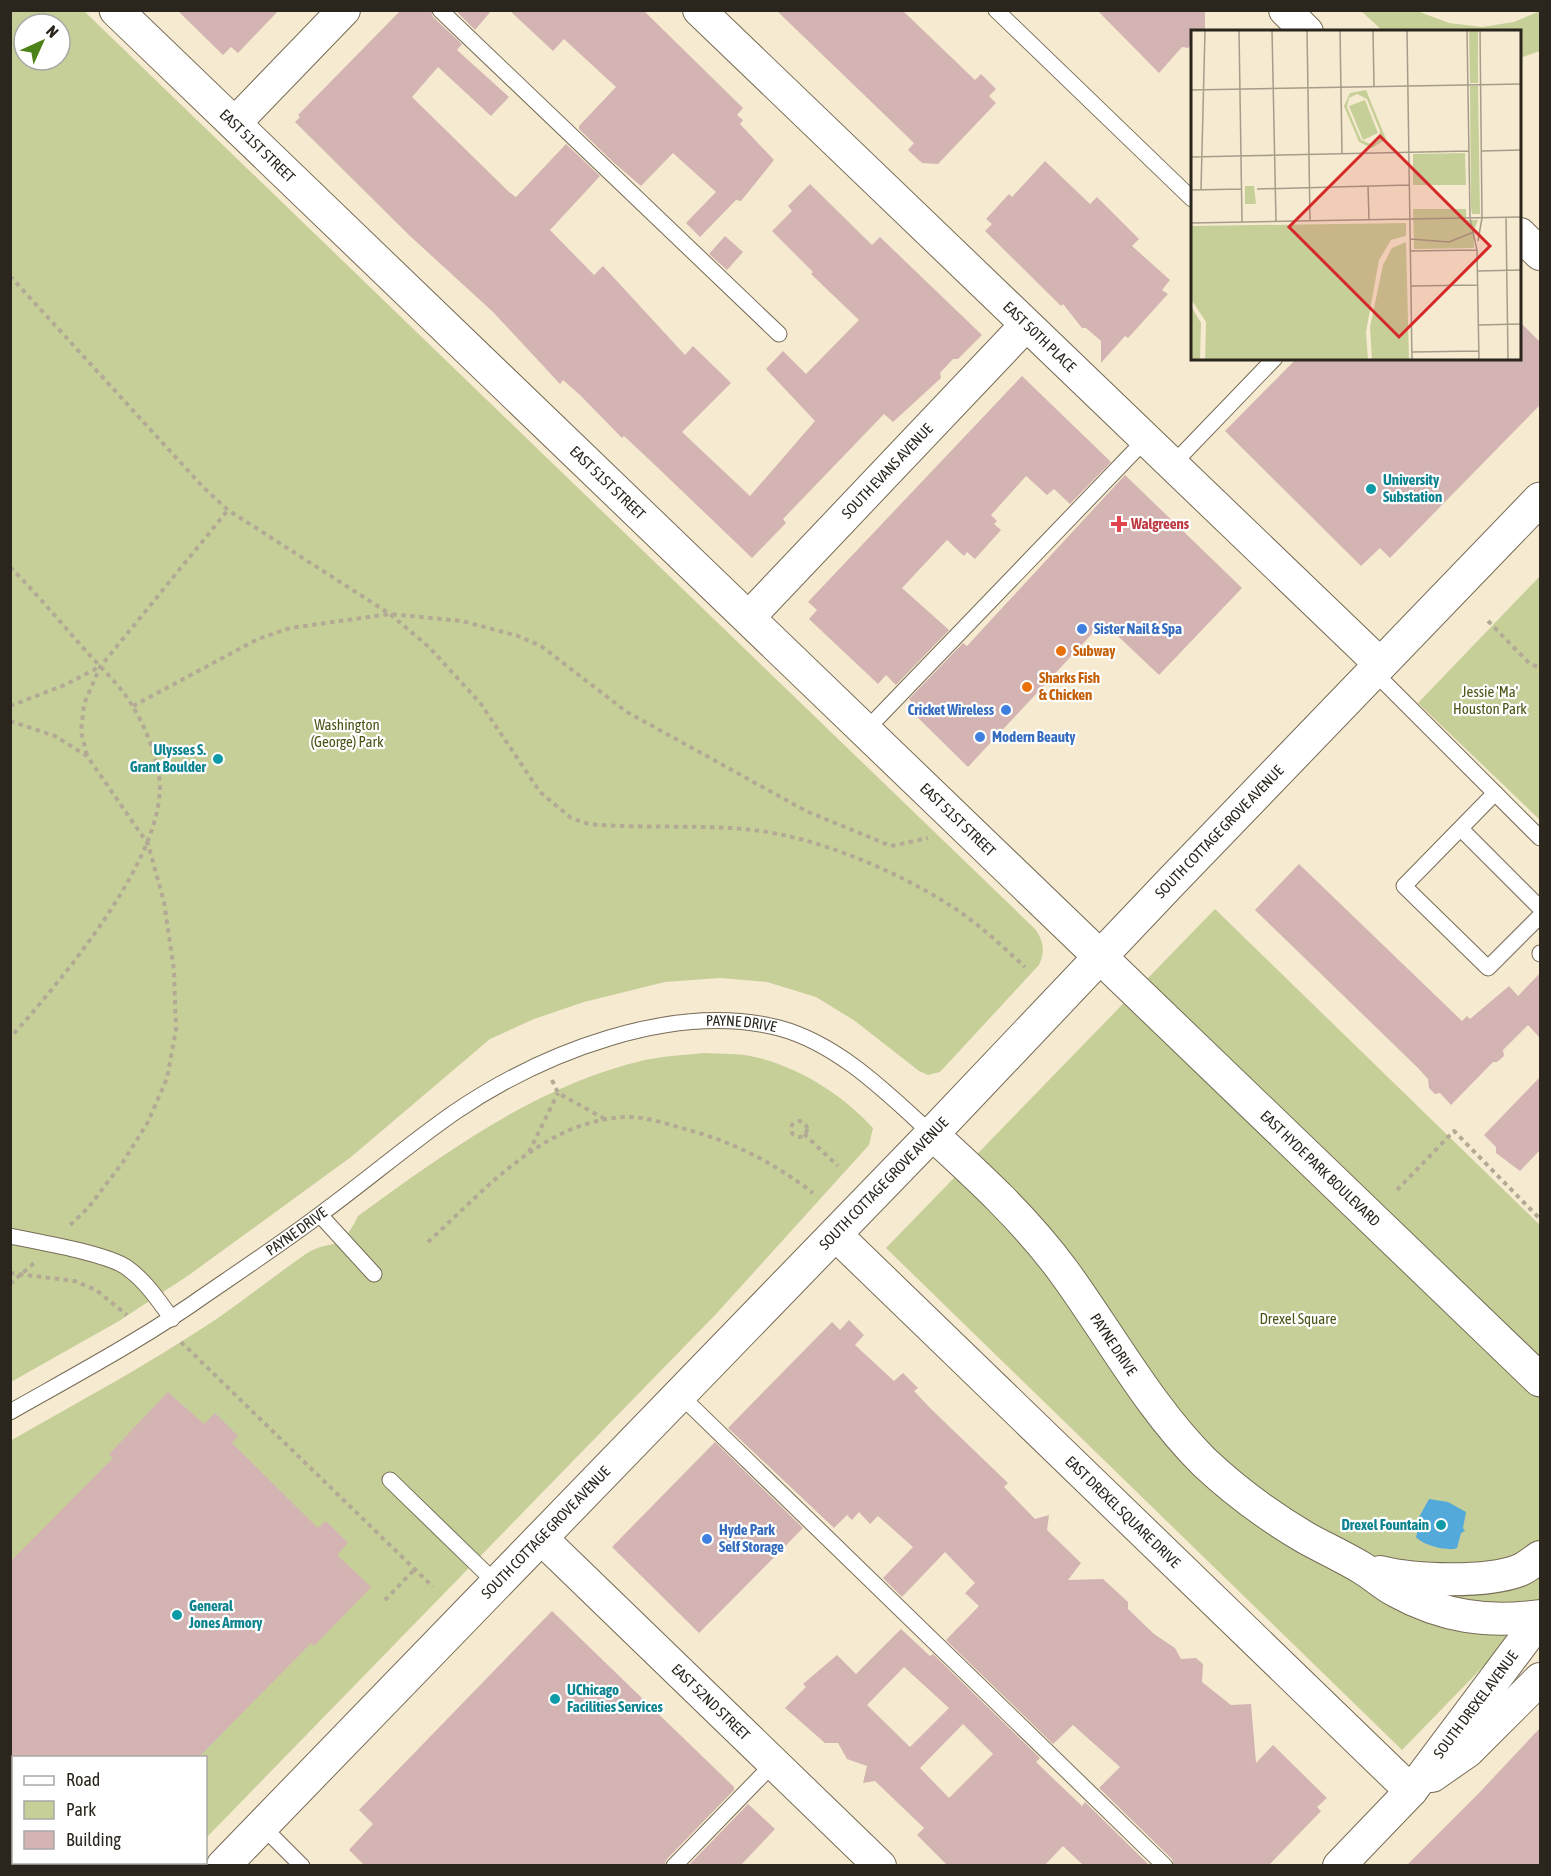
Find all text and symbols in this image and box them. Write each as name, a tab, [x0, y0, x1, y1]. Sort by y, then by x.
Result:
north arrow	[12, 12, 72, 72]
text: N	[43, 22, 62, 41]
inset map	[1191, 30, 1521, 360]
street label: EAST 51ST STREET	[217, 106, 299, 186]
street label: EAST 50TH PLACE	[1000, 298, 1080, 376]
street label: SOUTH EVANS AVENUE	[838, 419, 936, 522]
street label: EAST 51ST STREET	[567, 443, 649, 523]
place label: University Substation	[1383, 471, 1442, 505]
marker: University Substation	[1364, 482, 1378, 496]
place label: Walgreens	[1130, 515, 1190, 532]
marker: Walgreens	[1112, 517, 1126, 531]
place label: Sister Nail & Spa	[1094, 620, 1182, 637]
marker: Sister Nail & Spa	[1075, 622, 1089, 636]
place label: Subway	[1073, 642, 1116, 659]
marker: Subway	[1054, 644, 1068, 658]
place label: Sharks Fish & Chicken	[1039, 669, 1100, 703]
marker: Sharks Fish & Chicken	[1020, 680, 1034, 694]
park label: Jessie 'Ma' Houston Park	[1453, 683, 1527, 717]
place label: Cricket Wireless	[908, 701, 995, 718]
marker: Cricket Wireless	[999, 703, 1013, 717]
park label: Washington (George) Park	[311, 716, 384, 750]
place label: Modern Beauty	[992, 728, 1076, 745]
marker: Modern Beauty	[973, 730, 987, 744]
place label: Ulysses S. Grant Boulder	[130, 741, 207, 775]
marker: Ulysses S. Grant Boulder	[211, 752, 225, 766]
street label: SOUTH COTTAGE GROVE AVENUE	[1151, 761, 1287, 901]
street label: EAST 51ST STREET	[917, 779, 999, 860]
street label: PAYNE DRIVE	[706, 1012, 779, 1035]
street label: EAST HYDE PARK BOULEVARD	[1257, 1107, 1384, 1230]
street label: SOUTH COTTAGE GROVE AVENUE	[816, 1113, 952, 1253]
street label: PAYNE DRIVE	[263, 1203, 330, 1259]
street label: PAYNE DRIVE	[1087, 1310, 1141, 1379]
park label: Drexel Square	[1259, 1310, 1337, 1327]
street label: EAST DREXEL SQUARE DRIVE	[1062, 1452, 1184, 1571]
street label: SOUTH COTTAGE GROVE AVENUE	[478, 1462, 614, 1602]
place label: Drexel Fountain	[1341, 1516, 1429, 1533]
marker: Drexel Fountain	[1434, 1518, 1448, 1532]
place label: Hyde Park Self Storage	[719, 1521, 784, 1555]
marker: Hyde Park Self Storage	[700, 1532, 714, 1546]
place label: General Jones Armory	[188, 1597, 263, 1631]
marker: General Jones Armory	[170, 1608, 184, 1622]
street label: SOUTH DREXEL AVENUE	[1430, 1647, 1521, 1761]
street label: EAST 52ND STREET	[668, 1660, 754, 1744]
place label: UChicago Facilities Services	[567, 1681, 664, 1715]
marker: UChicago Facilities Services	[548, 1692, 562, 1706]
legend	[12, 1756, 207, 1864]
text: Road	[66, 1769, 100, 1790]
text: Park	[66, 1799, 96, 1820]
text: Building	[66, 1829, 121, 1850]

